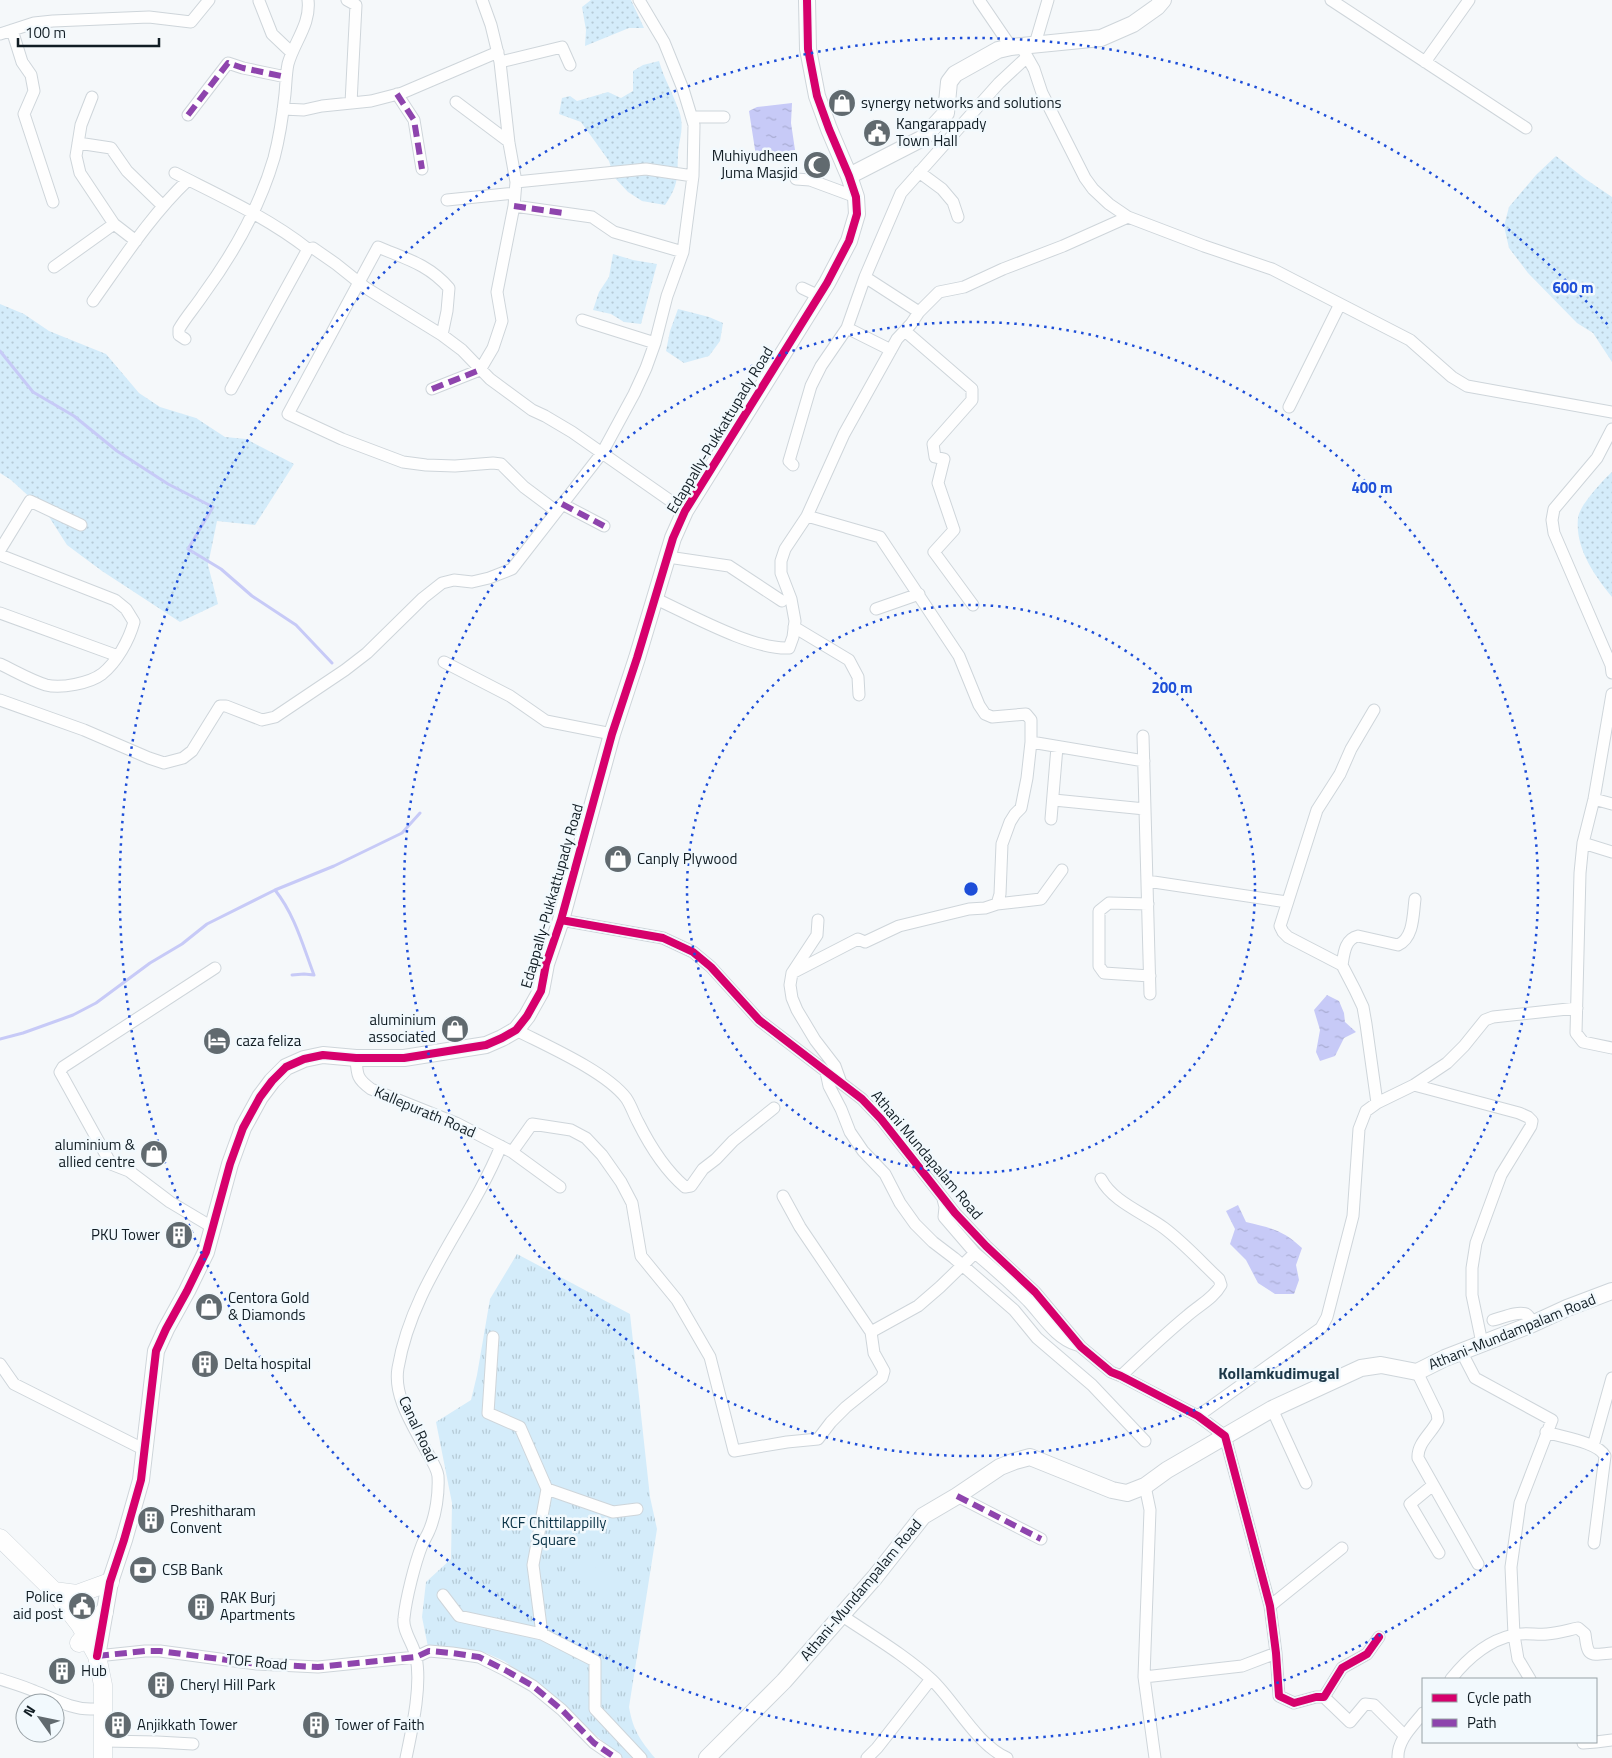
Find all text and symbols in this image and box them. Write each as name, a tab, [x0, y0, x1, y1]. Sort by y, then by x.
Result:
scale bar	[18, 15, 159, 47]
text: 100 m	[25, 21, 66, 44]
shop icon: synergy networks and solutions	[827, 88, 857, 118]
place label: synergy networks and solutions	[861, 91, 1062, 114]
place label: Kangarappady Town Hall	[896, 112, 987, 152]
public building icon: Kangarappady Town Hall	[862, 118, 892, 148]
place label: Muhiyudheen Juma Masjid	[712, 144, 798, 184]
mosque icon: Muhiyudheen Juma Masjid	[802, 150, 832, 180]
text: 600 m	[1552, 276, 1594, 299]
street label: Edappally-Pukkattupady Road	[661, 342, 779, 518]
text: 400 m	[1351, 476, 1393, 499]
text: 200 m	[1151, 676, 1193, 699]
street label: Edappally-Pukkattupady Road	[514, 801, 589, 991]
shop icon: Canply Plywood	[603, 844, 633, 874]
place label: Canply Plywood	[637, 847, 737, 870]
centre of rings	[962, 880, 980, 898]
place label: aluminium associated	[368, 1008, 436, 1048]
shop icon: aluminium associated	[440, 1014, 470, 1044]
hotel icon: caza feliza	[202, 1026, 232, 1056]
place label: caza feliza	[236, 1029, 302, 1052]
street label: Kallepurath Road	[371, 1080, 480, 1143]
street label: Athani Mundapalam Road	[866, 1085, 989, 1224]
place label: aluminium & allied centre	[55, 1133, 136, 1173]
shop icon: aluminium & allied centre	[139, 1139, 169, 1169]
building icon: PKU Tower	[164, 1220, 194, 1250]
place label: PKU Tower	[91, 1223, 160, 1246]
place label: Centora Gold & Diamonds	[228, 1286, 309, 1326]
street label: Athani-Mundampalam Road	[1425, 1287, 1599, 1376]
shop icon: Centora Gold & Diamonds	[194, 1292, 224, 1322]
building icon: Delta hospital	[190, 1349, 220, 1379]
place label: Delta hospital	[224, 1352, 311, 1375]
district label: Kollamkudimugal	[1218, 1361, 1340, 1385]
street label: Canal Road	[393, 1392, 444, 1466]
place label: Preshitharam Convent	[170, 1499, 256, 1539]
building icon: Preshitharam Convent	[136, 1505, 166, 1535]
park label: KCF Chittilappilly Square	[501, 1511, 607, 1551]
street label: Athani-Mundampalam Road	[794, 1514, 927, 1666]
bank icon: CSB Bank	[128, 1555, 158, 1585]
place label: CSB Bank	[162, 1558, 223, 1581]
place label: Police aid post	[13, 1585, 64, 1625]
place label: RAK Burj Apartments	[220, 1586, 295, 1626]
public building icon: Police aid post	[67, 1591, 97, 1621]
building icon: RAK Burj Apartments	[186, 1592, 216, 1622]
street label: TOF Road	[226, 1647, 289, 1676]
building icon: Hub	[47, 1656, 77, 1686]
place label: Hub	[81, 1659, 107, 1682]
building icon: Cheryl Hill Park	[146, 1670, 176, 1700]
place label: Cheryl Hill Park	[180, 1673, 275, 1696]
legend	[1422, 1678, 1597, 1743]
text: Cycle path	[1467, 1686, 1532, 1709]
north arrow	[15, 1693, 65, 1743]
text: N	[17, 1701, 40, 1720]
building icon: Anjikkath Tower	[103, 1710, 133, 1740]
building icon: Tower of Faith	[301, 1710, 331, 1740]
text: Path	[1467, 1711, 1497, 1734]
place label: Anjikkath Tower	[137, 1713, 238, 1736]
place label: Tower of Faith	[335, 1713, 425, 1736]

